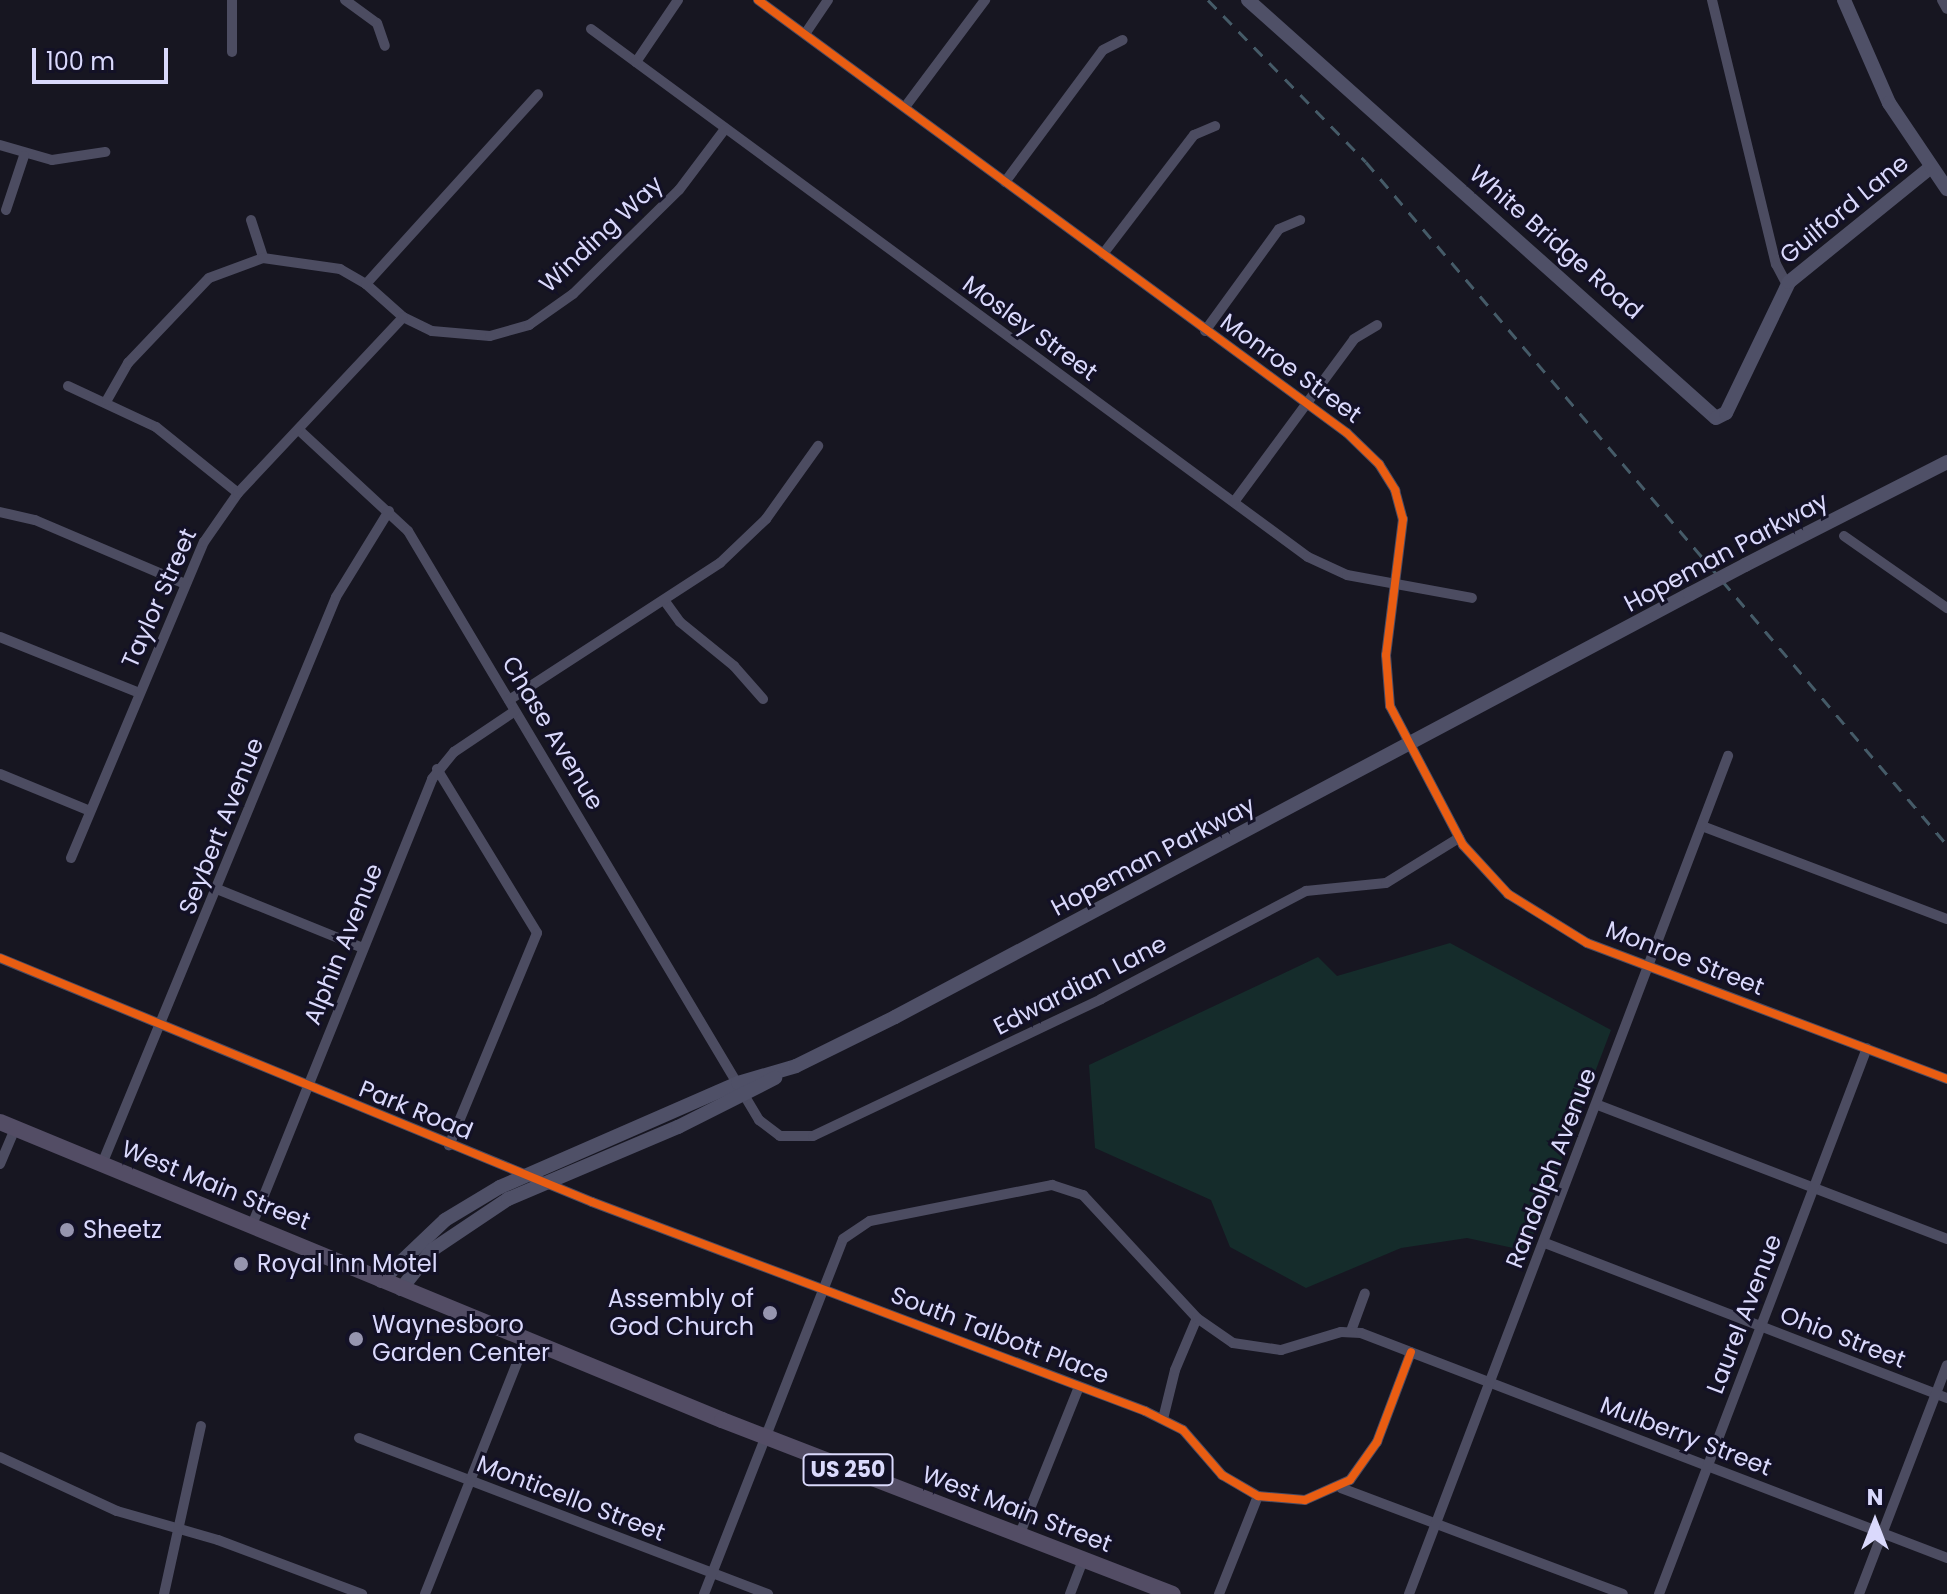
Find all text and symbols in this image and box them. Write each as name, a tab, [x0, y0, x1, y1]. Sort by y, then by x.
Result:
scale bar	[36, 32, 172, 82]
text: 100 m	[46, 45, 115, 78]
street label: Guilford Lane	[1774, 148, 1914, 270]
street label: White Bridge Road	[1463, 159, 1649, 325]
street label: Winding Way	[533, 170, 669, 298]
street label: Mosley Street	[957, 269, 1103, 387]
street label: Monroe Street	[1215, 307, 1367, 429]
street label: Hopeman Parkway	[1619, 486, 1833, 618]
street label: Taylor Street	[115, 524, 203, 672]
street label: Chase Avenue	[496, 651, 610, 815]
street label: Seybert Avenue	[172, 734, 270, 918]
street label: Hopeman Parkway	[1046, 790, 1260, 922]
street label: Alphin Avenue	[298, 859, 388, 1029]
street label: Monroe Street	[1602, 915, 1768, 1001]
street label: Edwardian Lane	[989, 929, 1171, 1041]
street label: Randolph Avenue	[1500, 1064, 1602, 1272]
street label: Park Road	[355, 1074, 477, 1146]
street label: West Main Street	[118, 1134, 314, 1236]
place label: Sheetz	[83, 1216, 162, 1244]
marker: Sheetz	[58, 1221, 76, 1239]
street label: Laurel Avenue	[1700, 1230, 1788, 1398]
place label: Royal Inn Motel	[257, 1250, 438, 1278]
marker: Royal Inn Motel	[232, 1255, 250, 1273]
street label: South Talbott Place	[887, 1280, 1113, 1390]
place label: Assembly of God Church	[608, 1285, 754, 1341]
street label: Ohio Street	[1776, 1300, 1910, 1374]
marker: Assembly of God Church	[761, 1304, 779, 1322]
place label: Waynesboro Garden Center	[372, 1311, 550, 1367]
marker: Waynesboro Garden Center	[347, 1330, 365, 1348]
street label: Mulberry Street	[1596, 1390, 1776, 1482]
street label: Monticello Street	[473, 1449, 669, 1547]
road number: US 250	[802, 1452, 894, 1488]
street label: West Main Street	[918, 1460, 1116, 1558]
north arrow	[1835, 1482, 1915, 1562]
text: N	[1867, 1482, 1883, 1513]

